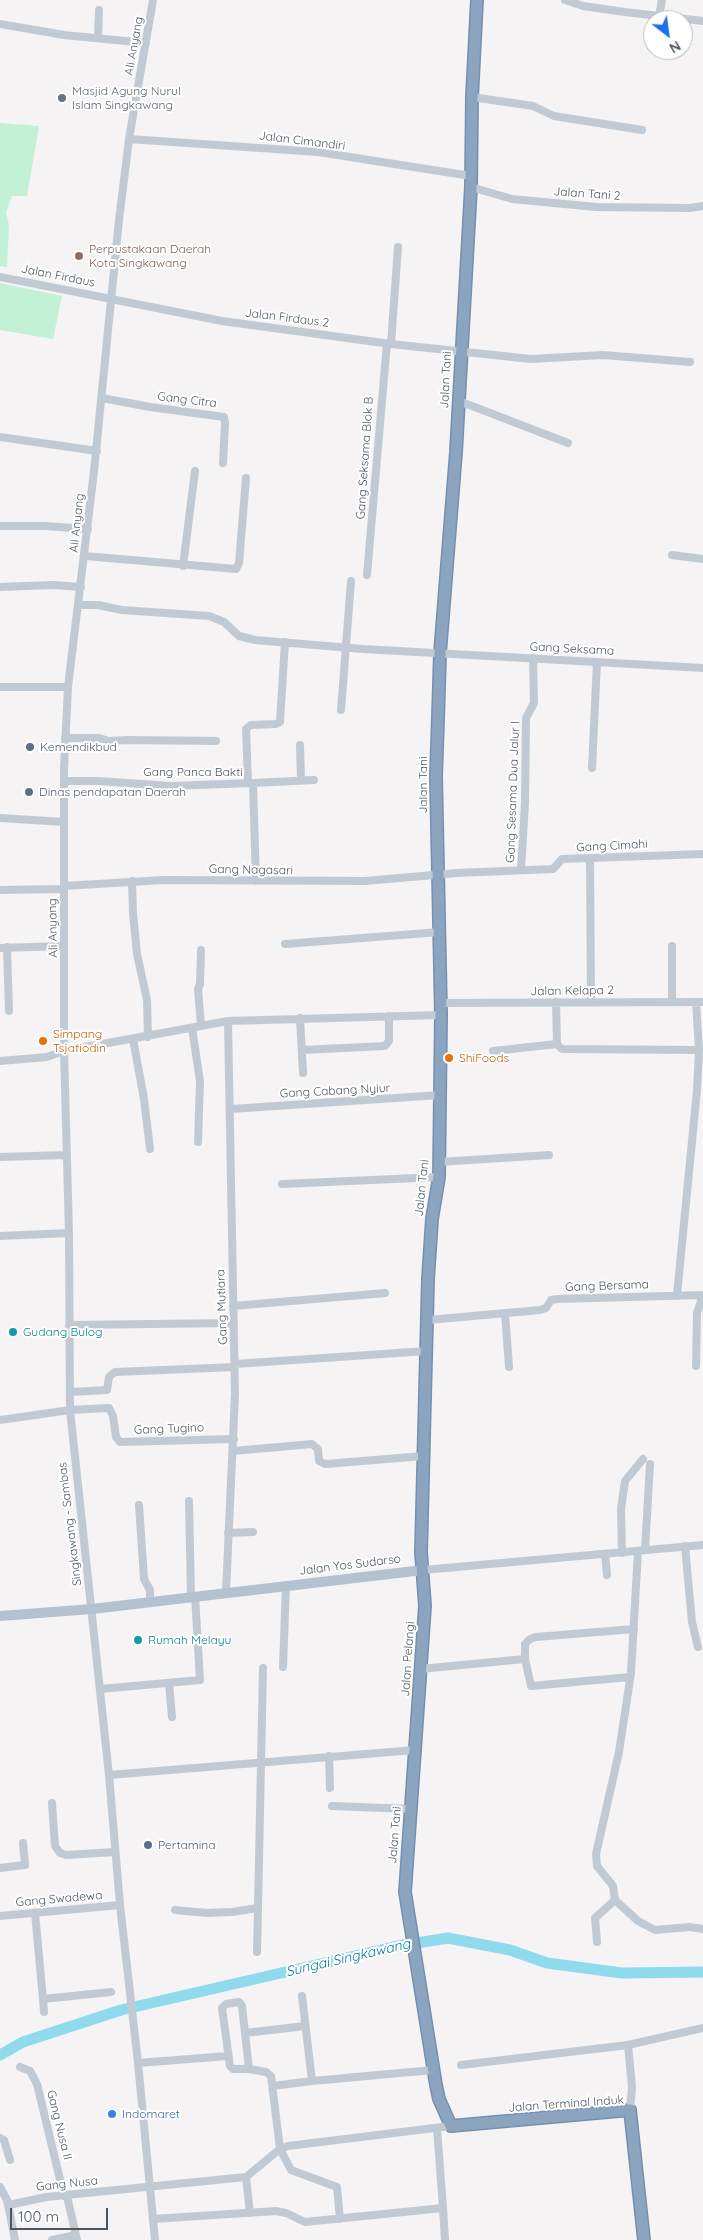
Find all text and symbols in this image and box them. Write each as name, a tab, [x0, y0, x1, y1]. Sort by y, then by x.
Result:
north arrow	[643, 10, 693, 60]
street label: Ali Anyang	[122, 15, 146, 77]
text: N	[666, 37, 684, 57]
place label: Masjid Agung Nurul Islam Singkawang	[72, 84, 181, 112]
marker: Masjid Agung Nurul Islam Singkawang	[56, 92, 68, 104]
street label: Jalan Cimandiri	[258, 129, 346, 153]
street label: Jalan Tani 2	[553, 184, 621, 204]
place label: Perpustakaan Daerah Kota Singkawang	[89, 242, 211, 270]
marker: Perpustakaan Daerah Kota Singkawang	[73, 250, 85, 262]
street label: Jalan Firdaus	[20, 262, 96, 290]
street label: Jalan Firdaus 2	[244, 306, 330, 330]
street label: Jalan Tani	[437, 351, 455, 409]
street label: Gang Citra	[156, 389, 218, 411]
street label: Gang Seksama Blok B	[354, 396, 376, 520]
street label: Ali Anyang	[67, 493, 87, 553]
street label: Gang Seksama	[529, 640, 615, 658]
street label: Gang Sesama Dua Jalur I	[503, 721, 523, 863]
place label: Kemendikbud	[40, 740, 117, 754]
marker: Kemendikbud	[24, 741, 36, 753]
street label: Jalan Tani	[416, 756, 430, 814]
street label: Gang Panca Bakti	[143, 765, 243, 779]
place label: Dinas pendapatan Daerah	[39, 785, 186, 799]
marker: Dinas pendapatan Daerah	[23, 786, 35, 798]
street label: Gang Cimahi	[576, 837, 648, 855]
street label: Gang Nagasari	[209, 862, 293, 878]
street label: Ali Anyang	[45, 898, 61, 958]
street label: Jalan Kelapa 2	[530, 983, 614, 999]
place label: Simpang Tsjafiodin	[53, 1027, 106, 1055]
marker: Simpang Tsjafiodin	[37, 1035, 49, 1047]
place label: ShiFoods	[459, 1051, 509, 1065]
marker: ShiFoods	[443, 1052, 455, 1064]
street label: Gang Cabang Nyiur	[279, 1081, 391, 1101]
street label: Jalan Tani	[412, 1159, 432, 1217]
street label: Gang Mutiara	[213, 1269, 231, 1345]
street label: Gang Bersama	[565, 1277, 649, 1295]
place label: Gudang Bulog	[23, 1325, 102, 1339]
marker: Gudang Bulog	[7, 1326, 19, 1338]
street label: Gang Tugino	[134, 1421, 204, 1437]
street label: Singkawang - Sambas	[55, 1461, 85, 1587]
street label: Jalan Yos Sudarso	[298, 1552, 402, 1578]
street label: Jalan Pelangi	[398, 1621, 418, 1697]
place label: Rumah Melayu	[148, 1633, 231, 1647]
marker: Rumah Melayu	[132, 1634, 144, 1646]
street label: Jalan Tani	[385, 1806, 405, 1864]
place label: Pertamina	[158, 1838, 215, 1852]
marker: Pertamina	[142, 1839, 154, 1851]
street label: Gang Swadewa	[15, 1888, 103, 1910]
water label: Sungai Singkawang	[284, 1935, 412, 1981]
street label: Gang Nusa II	[43, 2089, 75, 2161]
street label: Jalan Terminal Induk	[508, 2093, 624, 2115]
place label: Indomaret	[122, 2107, 180, 2121]
marker: Indomaret	[106, 2108, 118, 2120]
street label: Gang Nusa	[35, 2174, 99, 2194]
scale bar	[12, 2198, 110, 2230]
text: 100 m	[18, 2207, 59, 2226]

